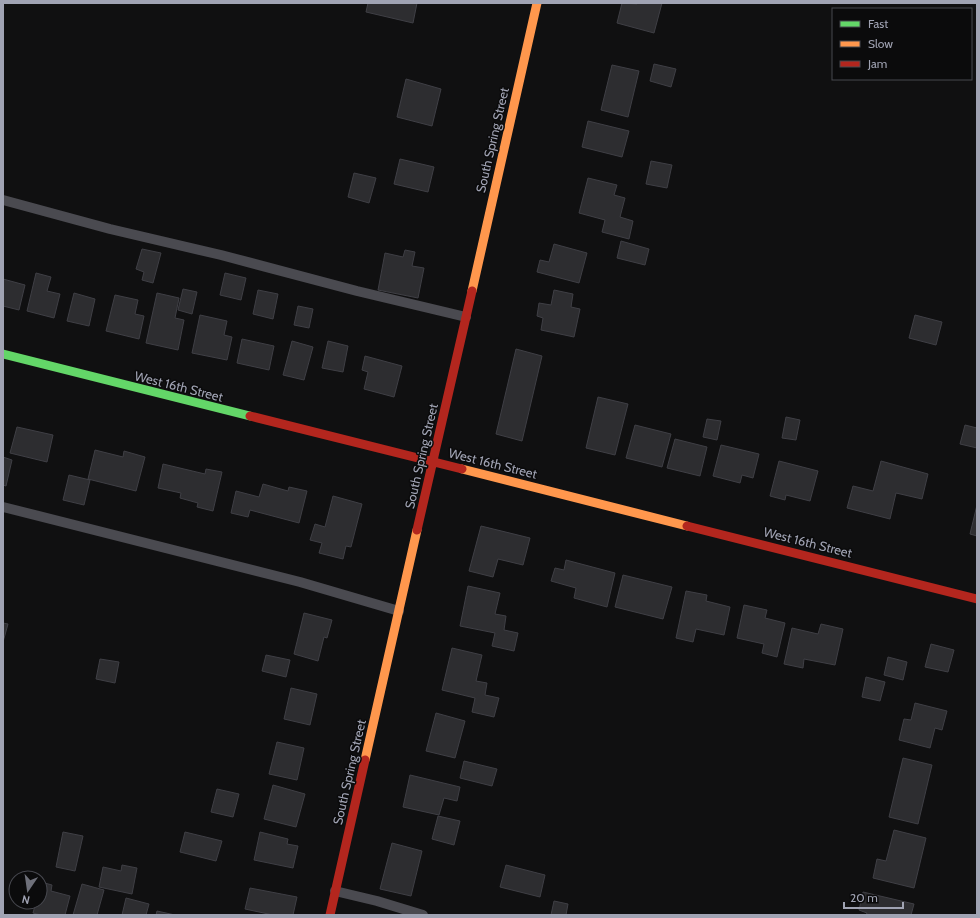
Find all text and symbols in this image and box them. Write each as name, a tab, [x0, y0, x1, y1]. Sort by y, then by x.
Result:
legend	[832, 8, 972, 80]
text: Fast	[868, 16, 888, 31]
text: Slow	[868, 36, 893, 51]
text: Jam	[867, 56, 887, 71]
street label: South Spring Street	[472, 85, 512, 194]
street label: West 16th Street	[133, 367, 225, 405]
street label: South Spring Street	[401, 401, 441, 510]
street label: West 16th Street	[447, 444, 539, 482]
street label: West 16th Street	[762, 523, 854, 561]
street label: South Spring Street	[329, 717, 369, 826]
north arrow	[8, 870, 48, 910]
scale bar	[844, 884, 903, 910]
text: 20 m	[850, 890, 878, 905]
text: N	[20, 892, 31, 907]

